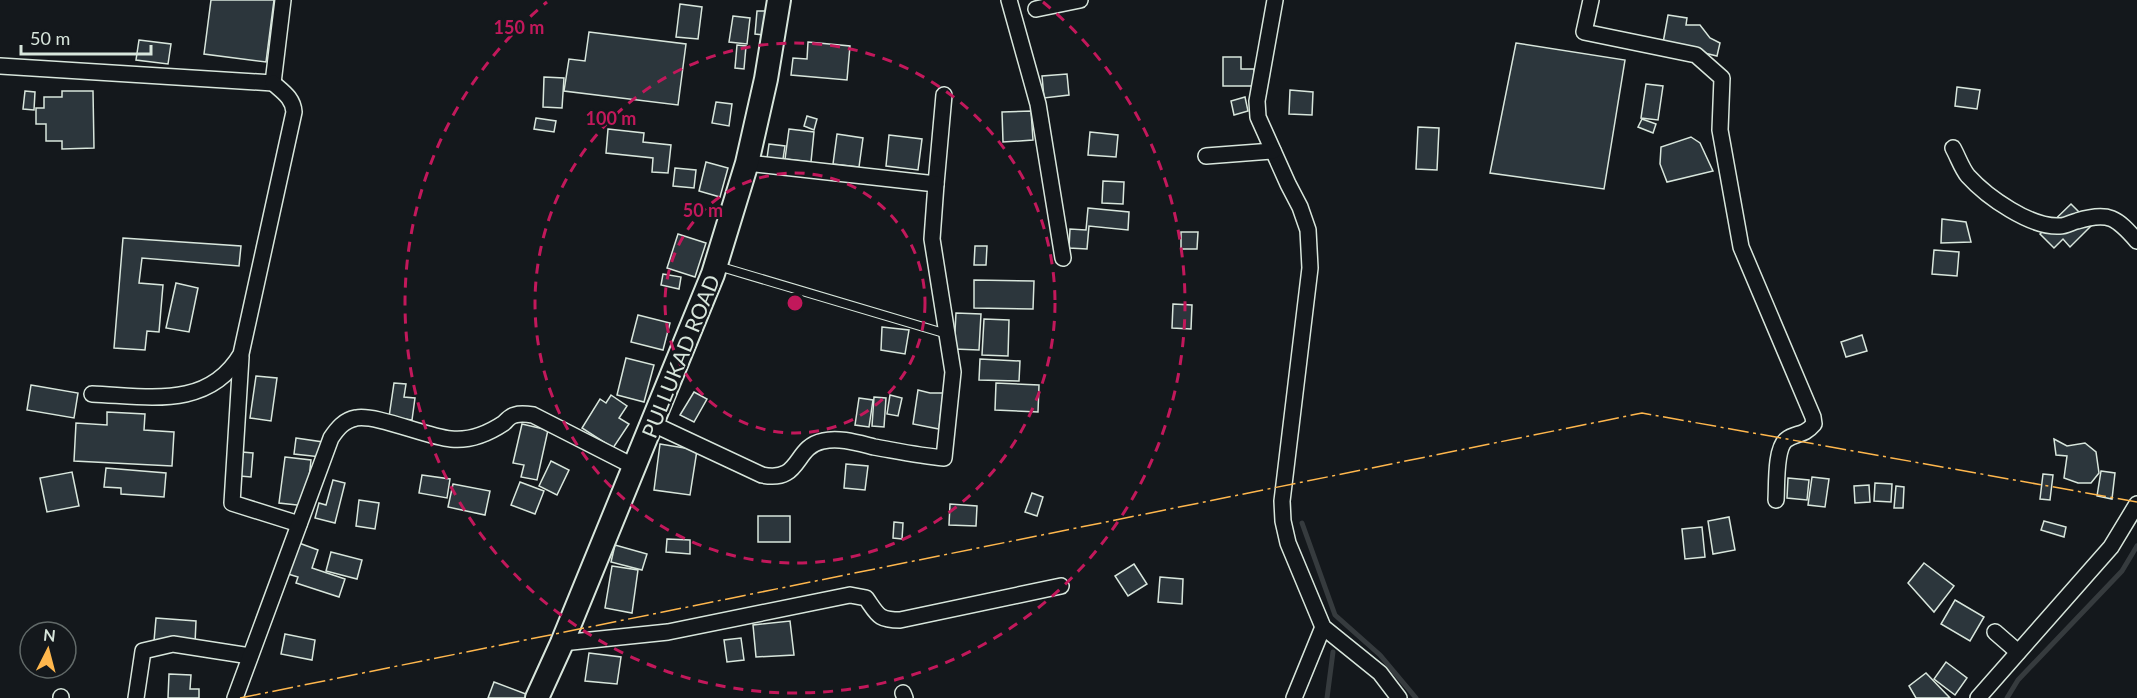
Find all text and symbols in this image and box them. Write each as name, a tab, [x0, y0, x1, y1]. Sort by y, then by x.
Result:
text: 150 m	[494, 16, 544, 38]
scale bar	[21, 18, 152, 56]
text: 50 m	[30, 27, 70, 49]
text: 100 m	[586, 107, 636, 129]
text: 50 m	[683, 199, 723, 221]
street label: PULLUKAD ROAD	[636, 271, 724, 441]
centre of rings	[785, 293, 805, 313]
north arrow	[18, 620, 78, 680]
text: N	[42, 624, 57, 645]

